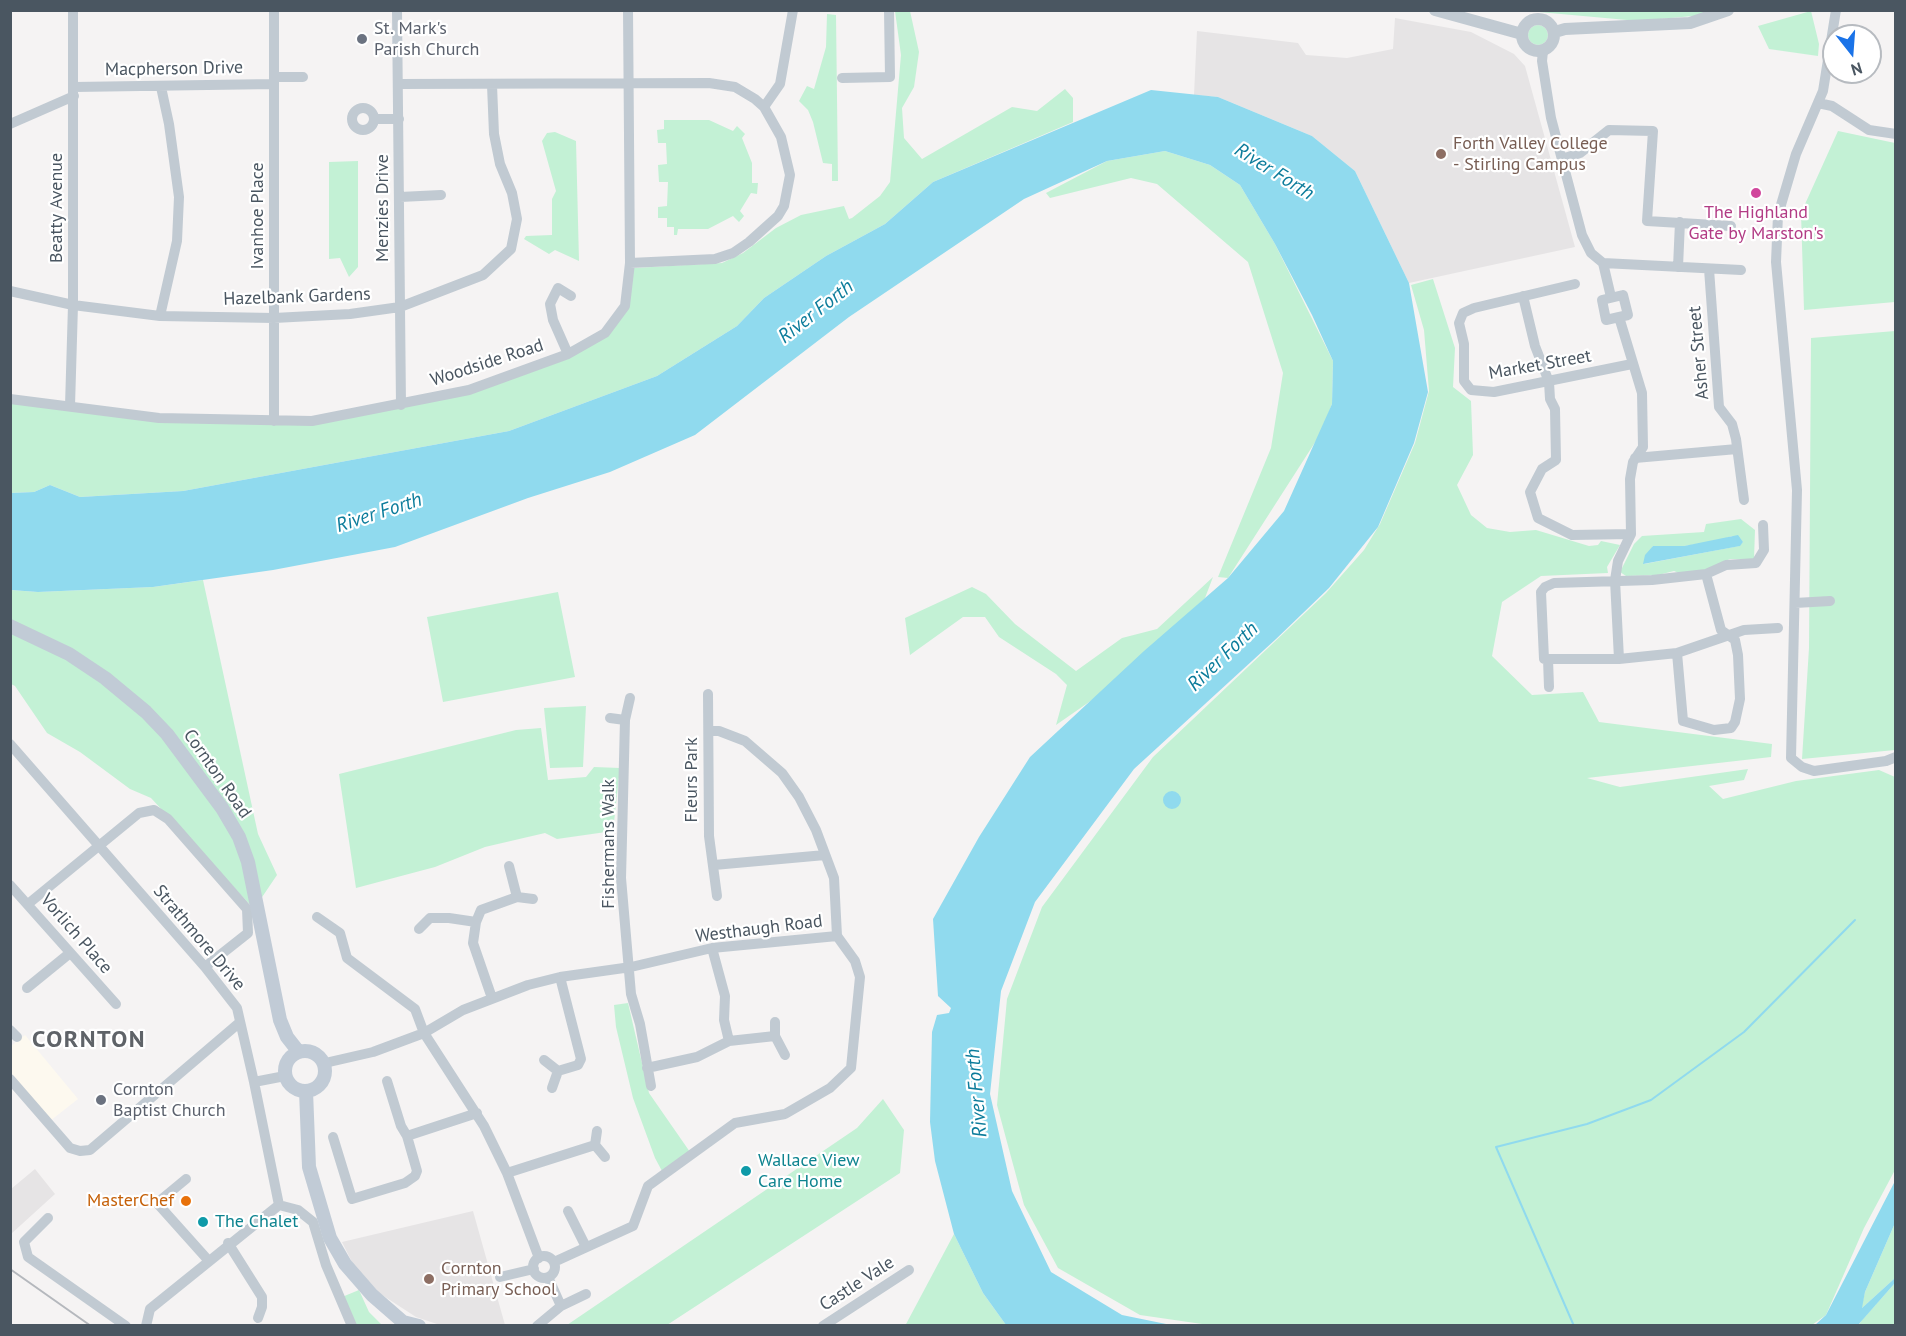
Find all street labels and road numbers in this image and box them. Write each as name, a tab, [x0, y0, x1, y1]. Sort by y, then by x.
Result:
street label: Macpherson Drive	[105, 57, 243, 81]
street label: Beatty Avenue	[46, 153, 68, 263]
street label: Menzies Drive	[372, 154, 394, 262]
street label: Ivanhoe Place	[247, 162, 269, 270]
street label: Hazelbank Gardens	[223, 284, 371, 310]
street label: Asher Street	[1684, 305, 1714, 401]
street label: Woodside Road	[428, 335, 546, 391]
street label: Market Street	[1487, 345, 1593, 385]
street label: Cornton Road	[178, 725, 256, 823]
street label: Fleurs Park	[681, 737, 703, 823]
street label: Fishermans Walk	[598, 779, 620, 909]
street label: Strathmore Drive	[149, 881, 249, 995]
street label: Vorlich Place	[35, 890, 117, 978]
street label: Westhaugh Road	[694, 910, 824, 948]
street label: Castle Vale	[816, 1252, 898, 1316]

